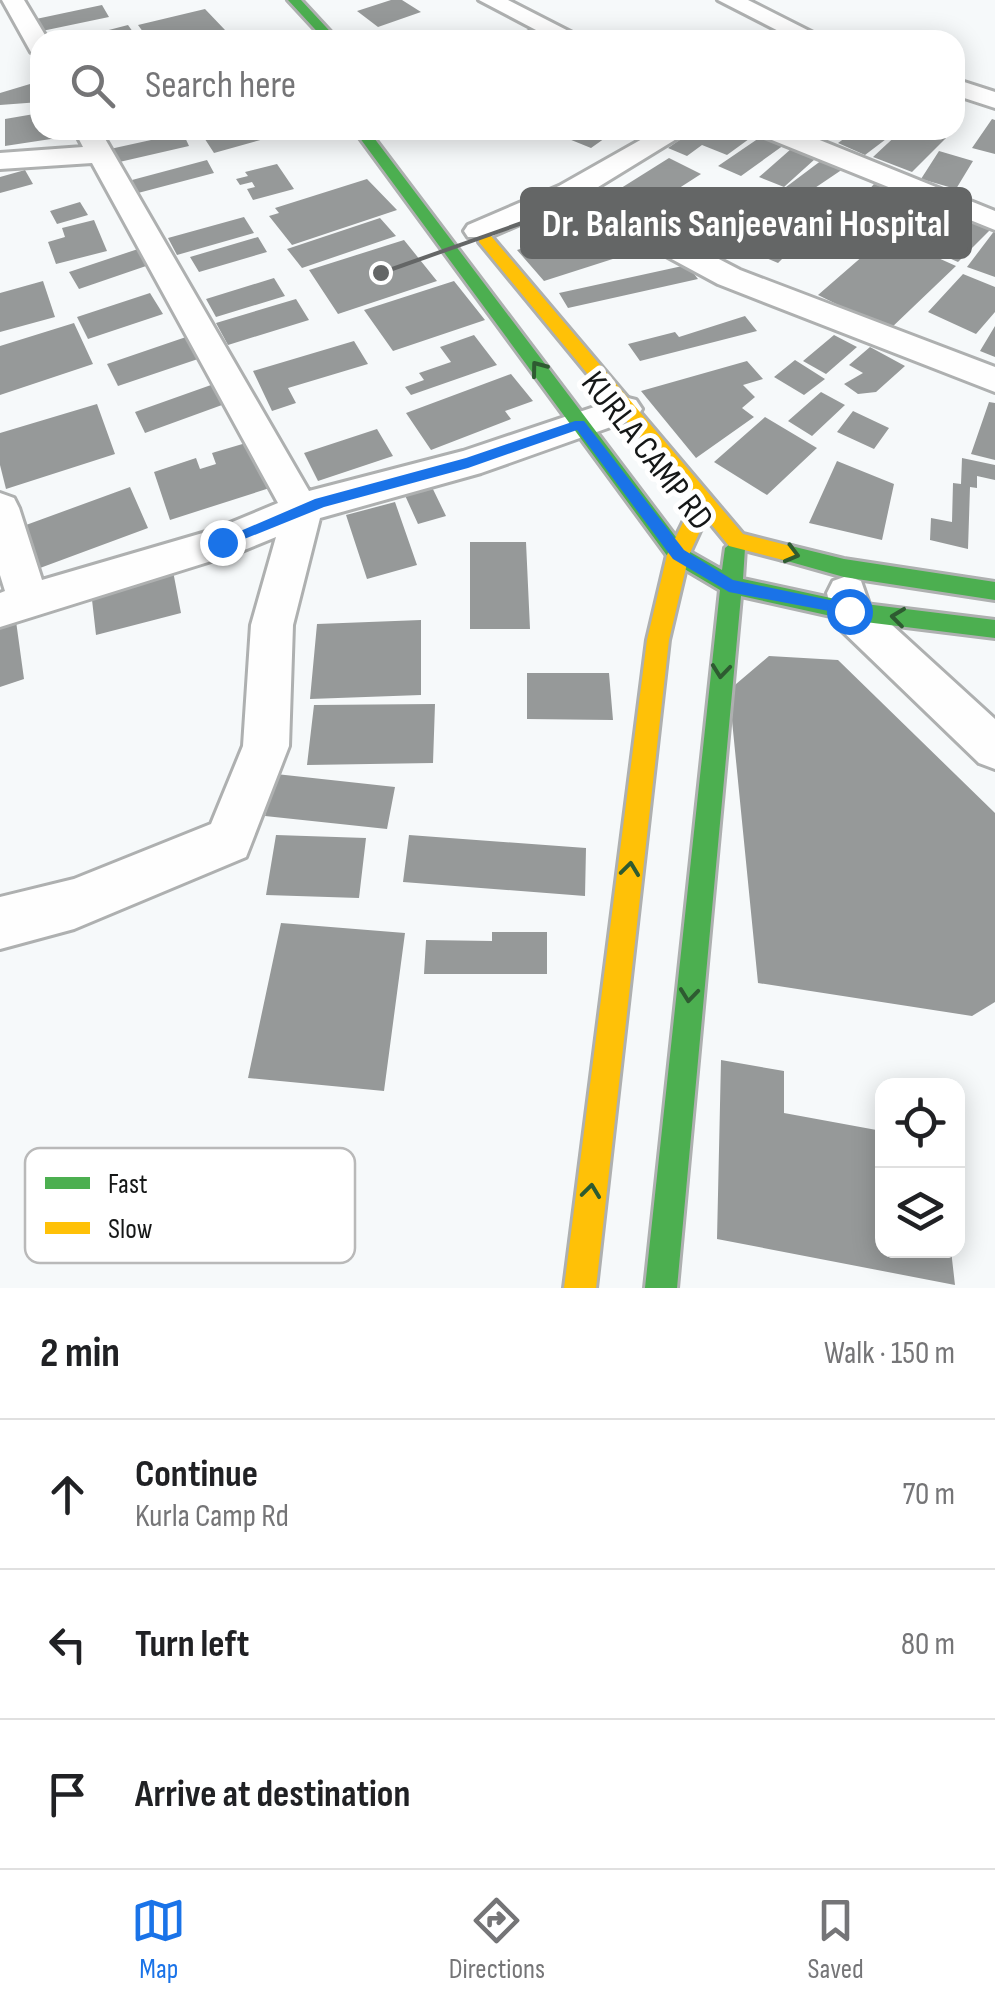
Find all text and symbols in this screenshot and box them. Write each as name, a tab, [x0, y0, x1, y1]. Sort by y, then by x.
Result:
search box	[30, 30, 965, 140]
icon: search	[65, 58, 120, 113]
text: Search here	[145, 63, 296, 108]
callout: Dr. Balanis Sanjeevani Hospital	[522, 189, 970, 257]
text: Dr. Balanis Sanjeevani Hospital	[542, 202, 950, 247]
one-way arrow	[532, 361, 549, 379]
street label: KURLA CAMP RD	[572, 363, 722, 539]
route end	[200, 520, 246, 566]
one-way arrow	[783, 543, 800, 564]
route start	[827, 589, 873, 635]
one-way arrow	[890, 608, 907, 629]
one-way arrow	[710, 664, 732, 680]
one-way arrow	[619, 860, 640, 876]
one-way arrow	[679, 987, 701, 1003]
map controls	[875, 1078, 965, 1258]
button: locate	[875, 1078, 965, 1168]
legend	[25, 1148, 355, 1263]
text: Fast	[108, 1168, 147, 1201]
button: layers	[875, 1168, 965, 1258]
one-way arrow	[580, 1183, 601, 1199]
text: Slow	[108, 1213, 153, 1246]
text: 2 min	[40, 1328, 120, 1379]
text: Walk · 150 m	[824, 1334, 955, 1373]
text: Continue	[135, 1452, 258, 1497]
icon: ahead	[40, 1467, 95, 1522]
text: 70 m	[902, 1475, 955, 1514]
text: Kurla Camp Rd	[135, 1497, 289, 1536]
icon: left	[40, 1617, 95, 1672]
text: Turn left	[135, 1622, 249, 1667]
text: 80 m	[901, 1625, 955, 1664]
icon: arrive	[40, 1767, 95, 1822]
text: Arrive at destination	[135, 1772, 410, 1817]
tab: Map	[131, 1893, 186, 1986]
tab: Directions	[449, 1893, 545, 1986]
tab: Saved	[808, 1893, 864, 1986]

